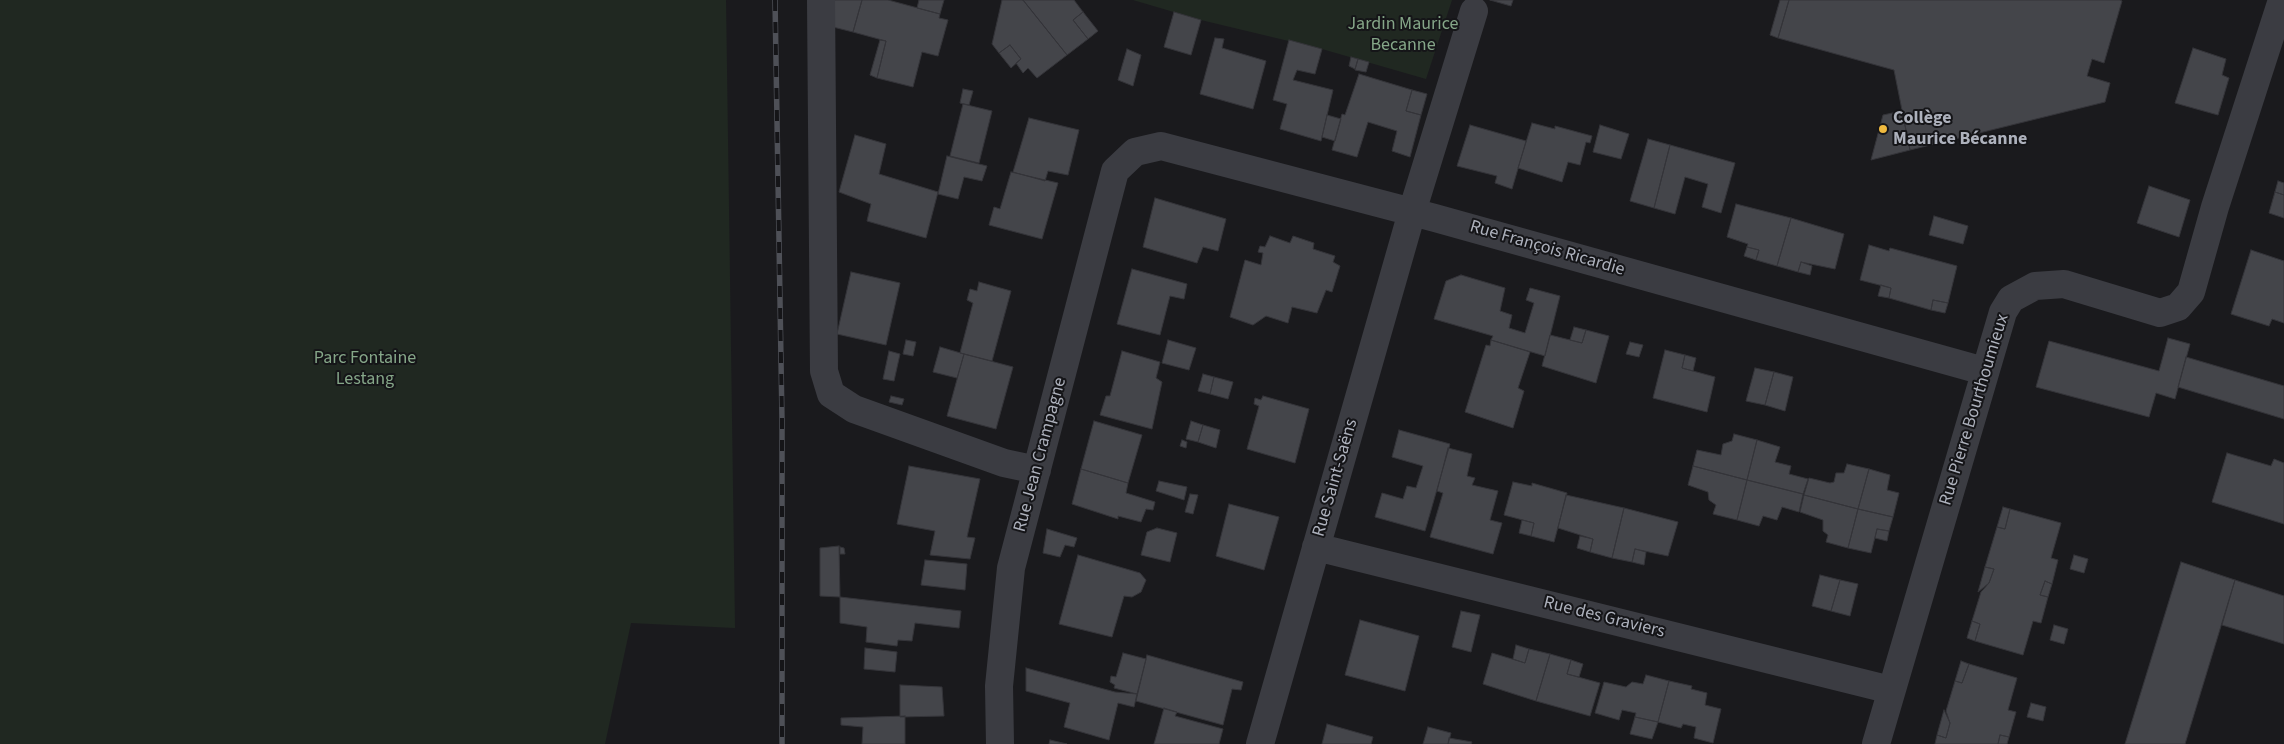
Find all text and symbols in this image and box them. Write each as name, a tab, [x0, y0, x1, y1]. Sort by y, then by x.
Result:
park label: Jardin Maurice Becanne	[1347, 14, 1459, 56]
place label: Collège Maurice Bécanne	[1893, 108, 2027, 150]
marker: Collège Maurice Bécanne	[1877, 123, 1889, 135]
street label: Rue François Ricardie	[1467, 217, 1627, 281]
street label: Rue Pierre Bourthoumieux	[1936, 312, 2014, 508]
park label: Parc Fontaine Lestang	[314, 348, 416, 390]
street label: Rue Jean Crampagne	[1010, 375, 1072, 535]
street label: Rue Saint-Saëns	[1309, 417, 1363, 539]
street label: Rue des Graviers	[1541, 593, 1667, 643]

